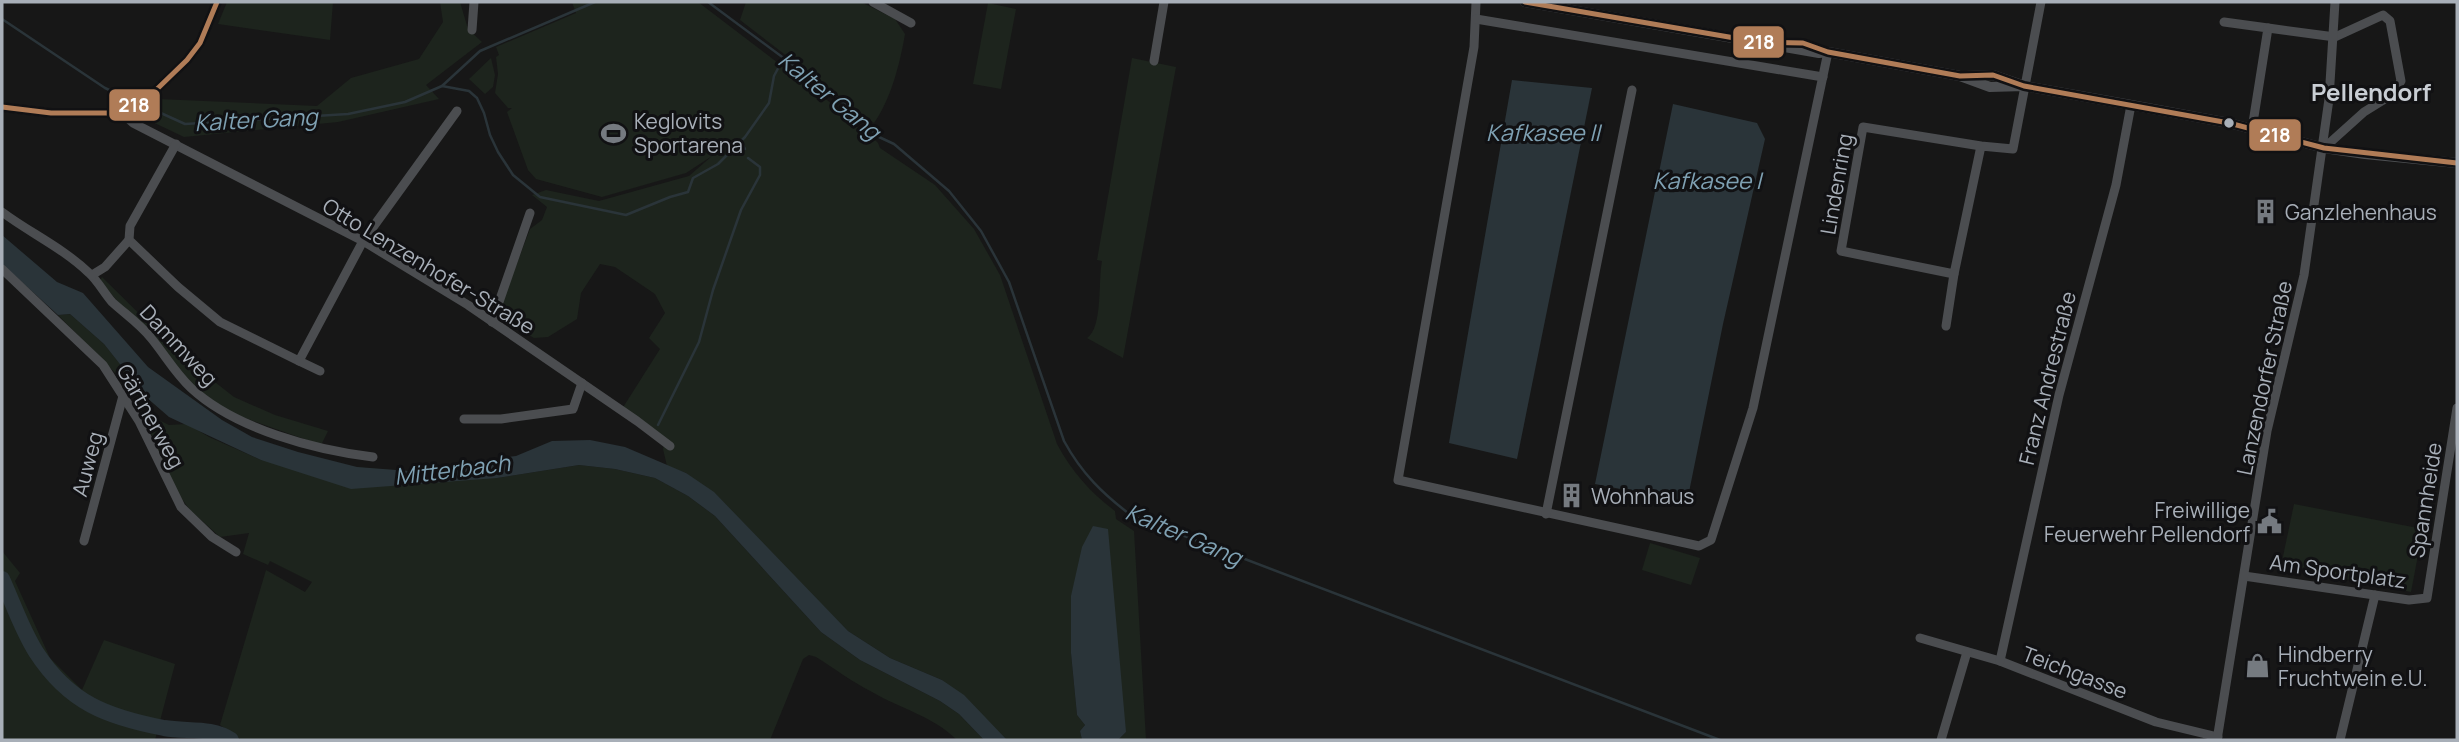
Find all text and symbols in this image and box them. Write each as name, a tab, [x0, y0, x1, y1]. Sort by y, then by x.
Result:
line badge: 218	[1732, 25, 1785, 59]
text: 218	[1743, 29, 1775, 55]
water label: Kalter Gang	[772, 44, 890, 148]
district label: Pellendorf	[2311, 75, 2431, 108]
line badge: 218	[108, 88, 161, 122]
text: 218	[118, 92, 150, 118]
water label: Kalter Gang	[194, 100, 321, 138]
place label: Keglovits Sportarena	[634, 107, 743, 159]
water label: Kafkasee II	[1486, 116, 1603, 148]
unlabelled marker	[2222, 116, 2236, 130]
line badge: 218	[2248, 118, 2302, 152]
sports icon: Keglovits Sportarena	[600, 119, 628, 147]
text: 218	[2259, 122, 2291, 148]
street label: Lindenring	[1813, 131, 1859, 237]
water label: Kafkasee I	[1653, 164, 1764, 196]
street label: Otto Lenzenhofer-Straße	[318, 191, 540, 341]
building icon: Ganzlehenhaus	[2251, 198, 2279, 226]
place label: Ganzlehenhaus	[2285, 198, 2437, 226]
street label: Lanzendorfer Straße	[2230, 278, 2298, 478]
street label: Franz Andrestraße	[2012, 288, 2082, 468]
street label: Dammweg	[134, 298, 224, 392]
street label: Gärtnerweg	[111, 359, 191, 473]
street label: Auweg	[65, 428, 109, 500]
street label: Spannheide	[2402, 440, 2448, 560]
water label: Mitterbach	[392, 446, 513, 492]
building icon: Wohnhaus	[1557, 482, 1585, 510]
place label: Wohnhaus	[1591, 482, 1694, 510]
water label: Kalter Gang	[1121, 495, 1249, 574]
place label: Freiwillige Feuerwehr Pellendorf	[2044, 496, 2251, 548]
public building icon: Freiwillige Feuerwehr Pellendorf	[2256, 508, 2284, 536]
street label: Am Sportplatz	[2268, 548, 2408, 594]
street label: Teichgasse	[2018, 639, 2132, 705]
place label: Hindberry Fruchtwein e.U.	[2278, 640, 2428, 692]
shop icon: Hindberry Fruchtwein e.U.	[2244, 652, 2272, 680]

